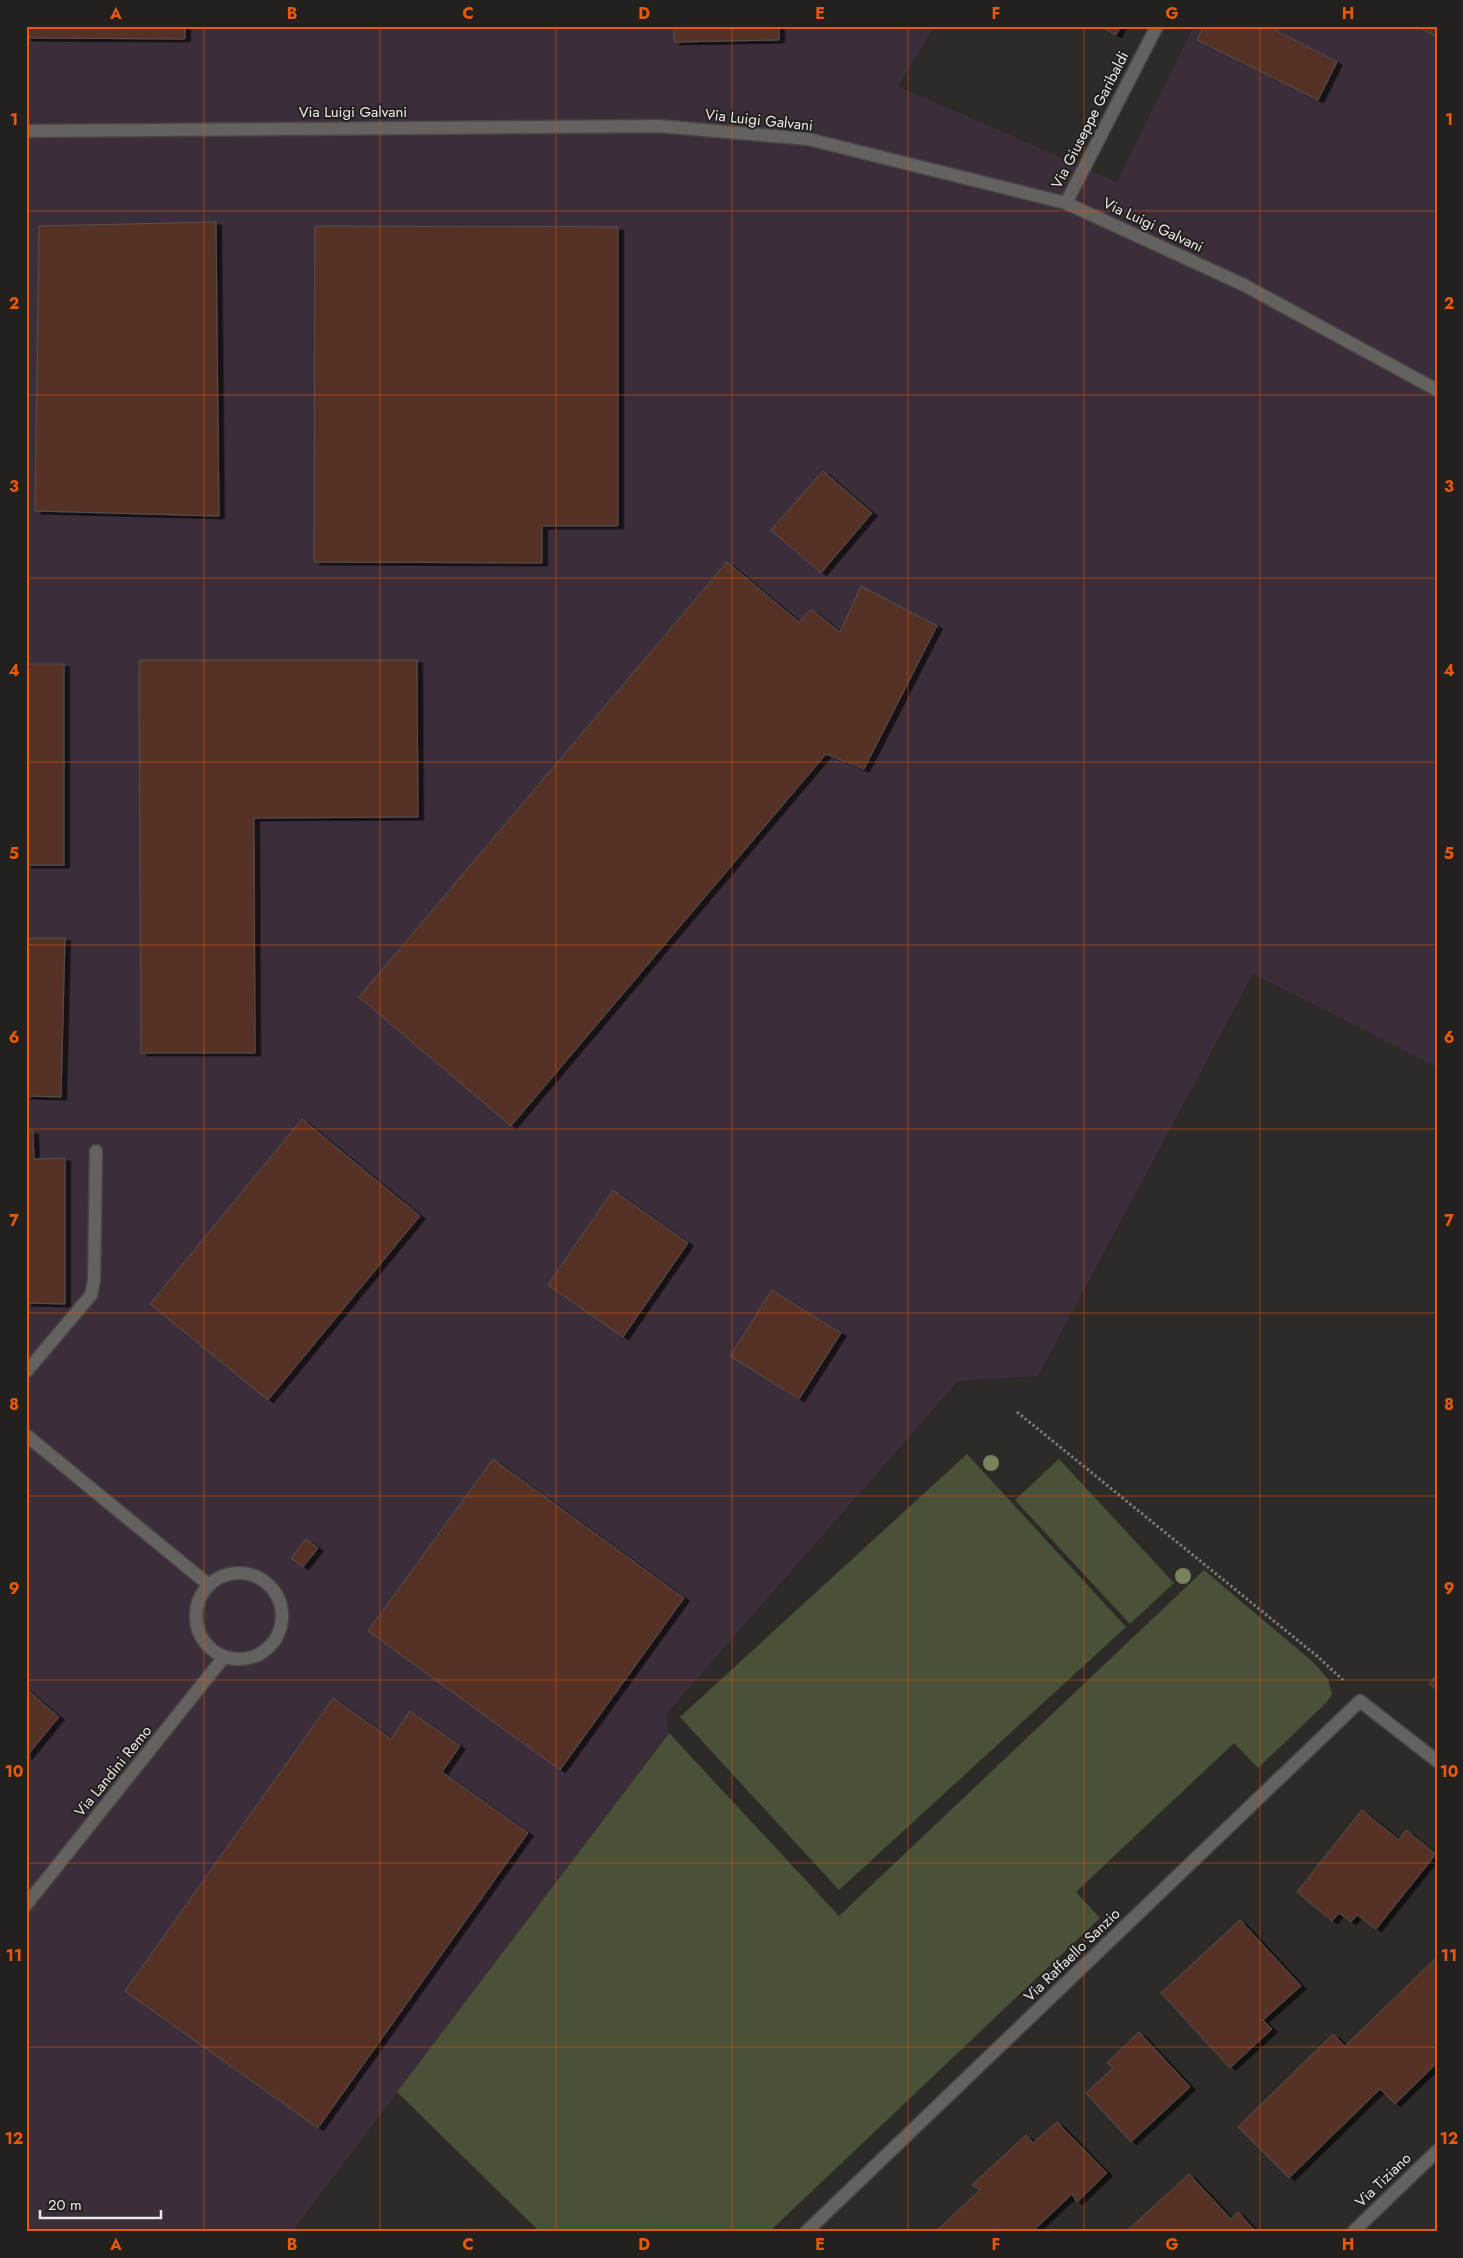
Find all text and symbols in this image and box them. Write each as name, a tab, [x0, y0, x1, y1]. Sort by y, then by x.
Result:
text: A	[109, 2, 122, 25]
text: B	[287, 2, 297, 25]
text: C	[462, 2, 474, 25]
text: D	[638, 2, 650, 25]
text: E	[815, 2, 825, 25]
text: F	[992, 2, 1000, 25]
text: G	[1165, 2, 1179, 25]
text: H	[1342, 2, 1354, 25]
street label: Via Giuseppe Garibaldi	[1046, 47, 1134, 193]
street label: Via Luigi Galvani	[299, 101, 407, 123]
street label: Via Luigi Galvani	[704, 103, 814, 137]
text: 1	[10, 108, 18, 131]
text: 1	[1445, 108, 1453, 131]
street label: Via Luigi Galvani	[1099, 192, 1207, 258]
text: 2	[9, 292, 19, 315]
text: 2	[1444, 292, 1454, 315]
text: 3	[9, 475, 19, 498]
text: 3	[1444, 475, 1454, 498]
text: 4	[8, 659, 20, 682]
text: 4	[1443, 659, 1455, 682]
text: 5	[9, 842, 19, 865]
text: 5	[1444, 842, 1454, 865]
text: 6	[9, 1026, 19, 1049]
text: 6	[1444, 1026, 1454, 1049]
text: 7	[9, 1209, 19, 1232]
text: 7	[1444, 1209, 1454, 1232]
text: 8	[9, 1393, 19, 1416]
text: 8	[1444, 1393, 1454, 1416]
text: 9	[9, 1577, 19, 1600]
text: 9	[1444, 1577, 1454, 1600]
street label: Via Landini Remo	[69, 1721, 157, 1821]
text: 10	[5, 1760, 23, 1783]
text: 10	[1440, 1760, 1458, 1783]
street label: Via Raffaello Sanzio	[1019, 1903, 1125, 2007]
text: 11	[6, 1944, 22, 1967]
text: 11	[1441, 1944, 1457, 1967]
text: 12	[5, 2127, 23, 2150]
text: 12	[1440, 2127, 1458, 2150]
street label: Via Tiziano	[1350, 2148, 1416, 2212]
scale bar	[40, 2188, 161, 2220]
text: 20 m	[48, 2194, 82, 2216]
text: A	[109, 2233, 122, 2256]
text: B	[287, 2233, 297, 2256]
text: C	[462, 2233, 474, 2256]
text: D	[638, 2233, 650, 2256]
text: E	[815, 2233, 825, 2256]
text: F	[992, 2233, 1000, 2256]
text: G	[1165, 2233, 1179, 2256]
text: H	[1342, 2233, 1354, 2256]

